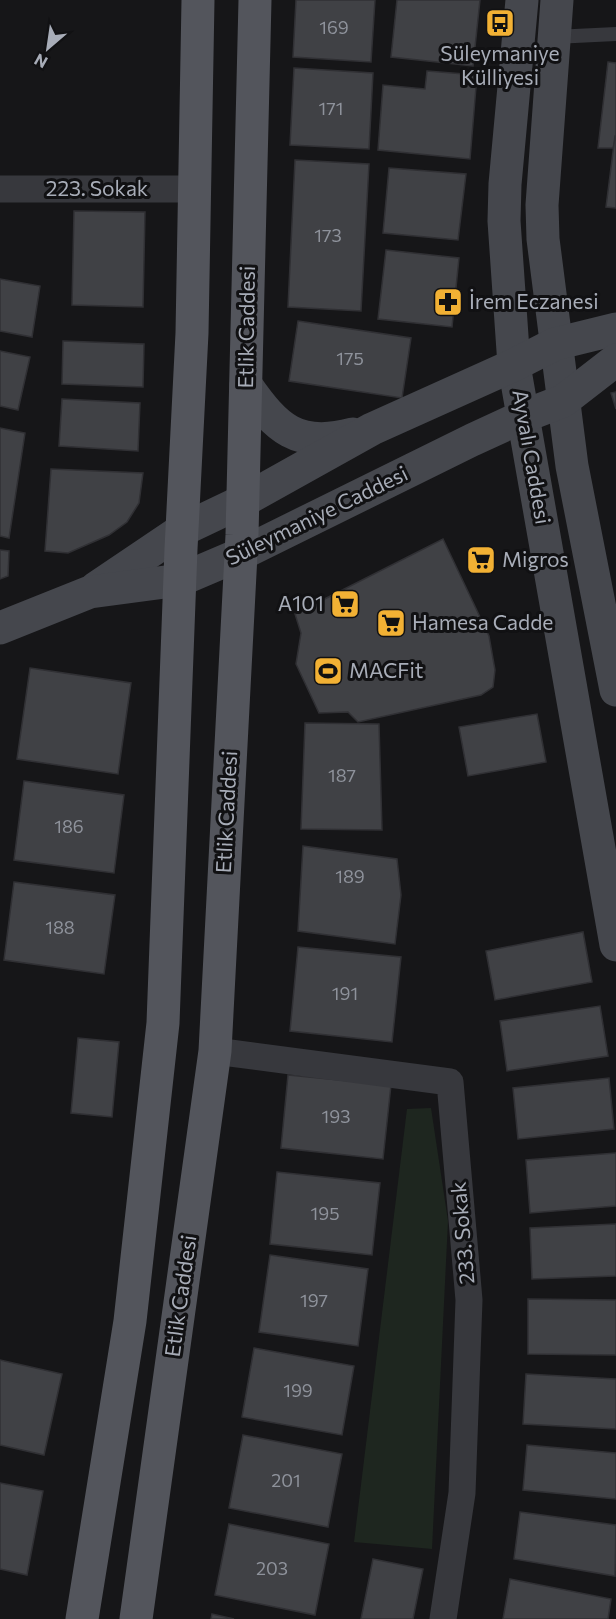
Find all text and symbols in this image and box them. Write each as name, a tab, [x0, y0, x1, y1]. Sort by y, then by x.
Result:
bus stop icon: Süleymaniye Külliyesi	[484, 7, 516, 39]
house number: 169	[319, 16, 349, 38]
north arrow	[18, 18, 78, 78]
place label: Süleymaniye Külliyesi	[440, 40, 560, 89]
text: N	[31, 50, 50, 73]
house number: 171	[319, 97, 343, 119]
street label: 223. Sokak	[46, 175, 148, 200]
house number: 173	[314, 224, 342, 246]
street label: Etlik Caddesi	[232, 265, 259, 389]
pharmacy icon: İrem Eczanesi	[432, 286, 464, 318]
place label: İrem Eczanesi	[469, 288, 599, 313]
house number: 175	[336, 347, 364, 369]
street label: Ayvalı Caddesi	[508, 387, 557, 526]
street label: Süleymaniye Caddesi	[221, 460, 411, 570]
supermarket icon: Migros	[465, 544, 497, 576]
place label: Migros	[502, 546, 569, 571]
supermarket icon: A101	[329, 588, 361, 620]
place label: A101	[278, 590, 324, 615]
supermarket icon: Hamesa Cadde	[375, 607, 407, 639]
place label: Hamesa Cadde	[412, 609, 553, 634]
sports icon: MACFit	[312, 655, 344, 687]
place label: MACFit	[349, 657, 423, 682]
street label: Etlik Caddesi	[210, 750, 241, 874]
house number: 187	[328, 764, 356, 786]
house number: 186	[54, 815, 84, 837]
house number: 189	[335, 865, 365, 887]
house number: 188	[45, 916, 75, 938]
house number: 191	[332, 982, 358, 1004]
house number: 193	[322, 1105, 350, 1127]
street label: 233. Sokak	[445, 1181, 478, 1285]
house number: 195	[311, 1202, 339, 1224]
street label: Etlik Caddesi	[159, 1233, 200, 1358]
house number: 197	[300, 1289, 328, 1311]
house number: 199	[283, 1379, 313, 1401]
house number: 201	[271, 1469, 301, 1491]
house number: 203	[256, 1557, 288, 1579]

